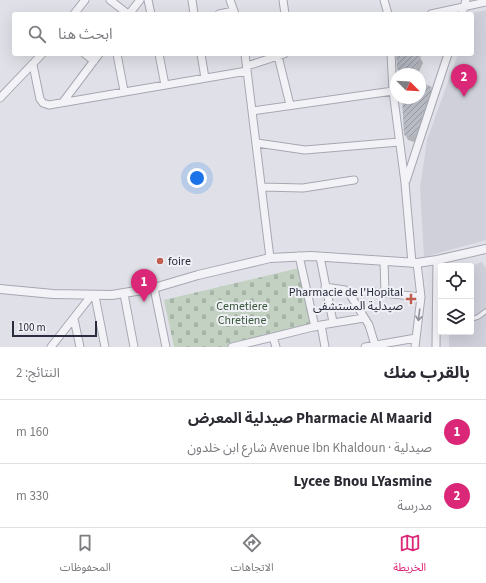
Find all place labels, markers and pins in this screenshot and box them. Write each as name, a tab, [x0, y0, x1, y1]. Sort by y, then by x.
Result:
pin: 2	[451, 64, 477, 97]
place label: foire	[168, 253, 191, 270]
marker: foire	[155, 256, 165, 266]
pin: 1	[131, 269, 157, 302]
place label: Pharmacie de l'Hopital صيدلية المستشفى	[289, 284, 403, 315]
marker: Pharmacie de l'Hopital صيدلية المستشفى	[406, 294, 416, 304]

